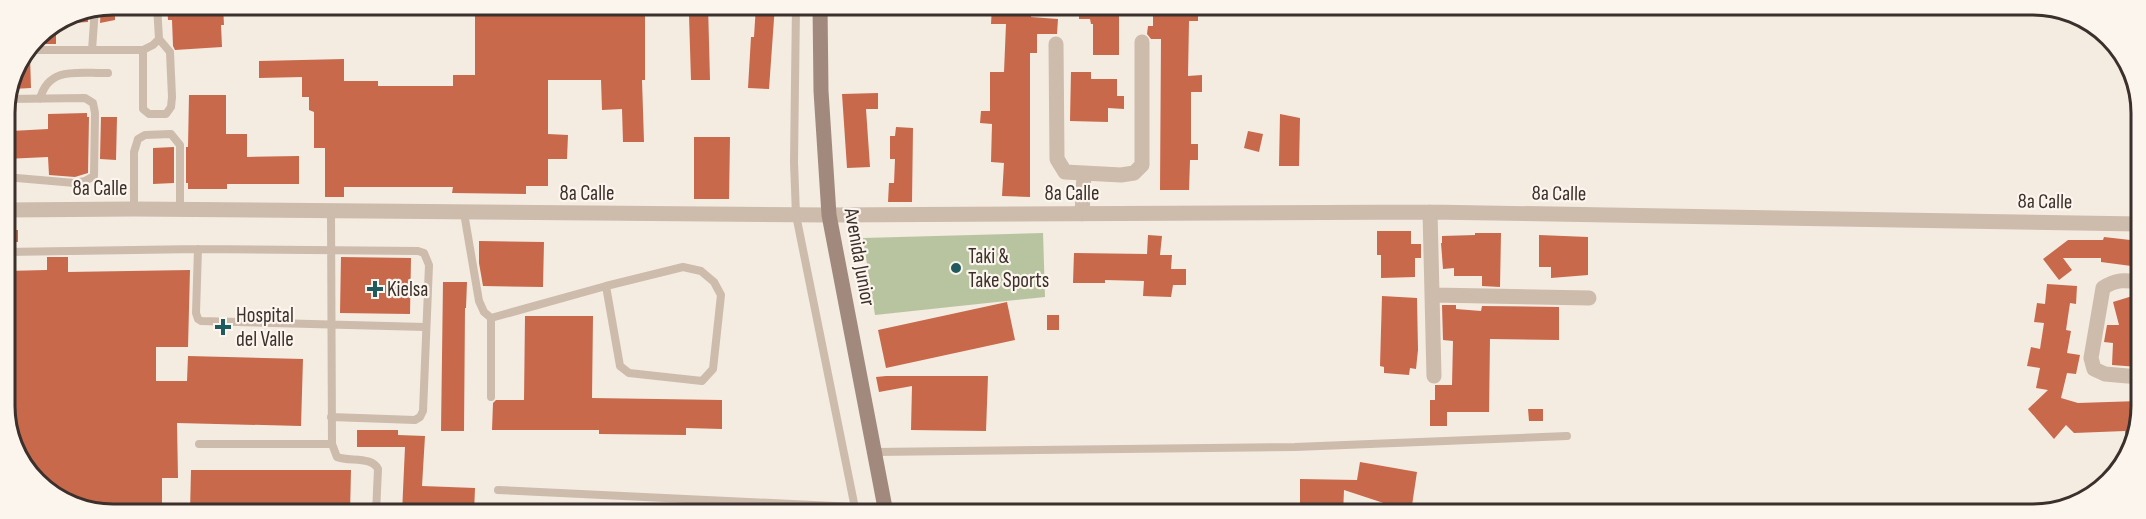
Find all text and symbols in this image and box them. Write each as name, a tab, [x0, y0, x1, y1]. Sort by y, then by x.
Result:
street label: 8a Calle	[73, 176, 127, 201]
street label: 8a Calle	[560, 181, 614, 206]
street label: 8a Calle	[1045, 181, 1099, 206]
street label: 8a Calle	[1531, 181, 1587, 206]
street label: 8a Calle	[2017, 189, 2073, 214]
street label: Avenida Junior	[838, 205, 880, 308]
place label: Taki & Take Sports	[968, 244, 1049, 293]
marker: Taki & Take Sports	[949, 261, 963, 275]
place label: Kielsa	[387, 277, 428, 302]
marker: Kielsa	[368, 282, 382, 296]
place label: Hospital del Valle	[236, 303, 294, 352]
marker: Hospital del Valle	[214, 318, 232, 336]

